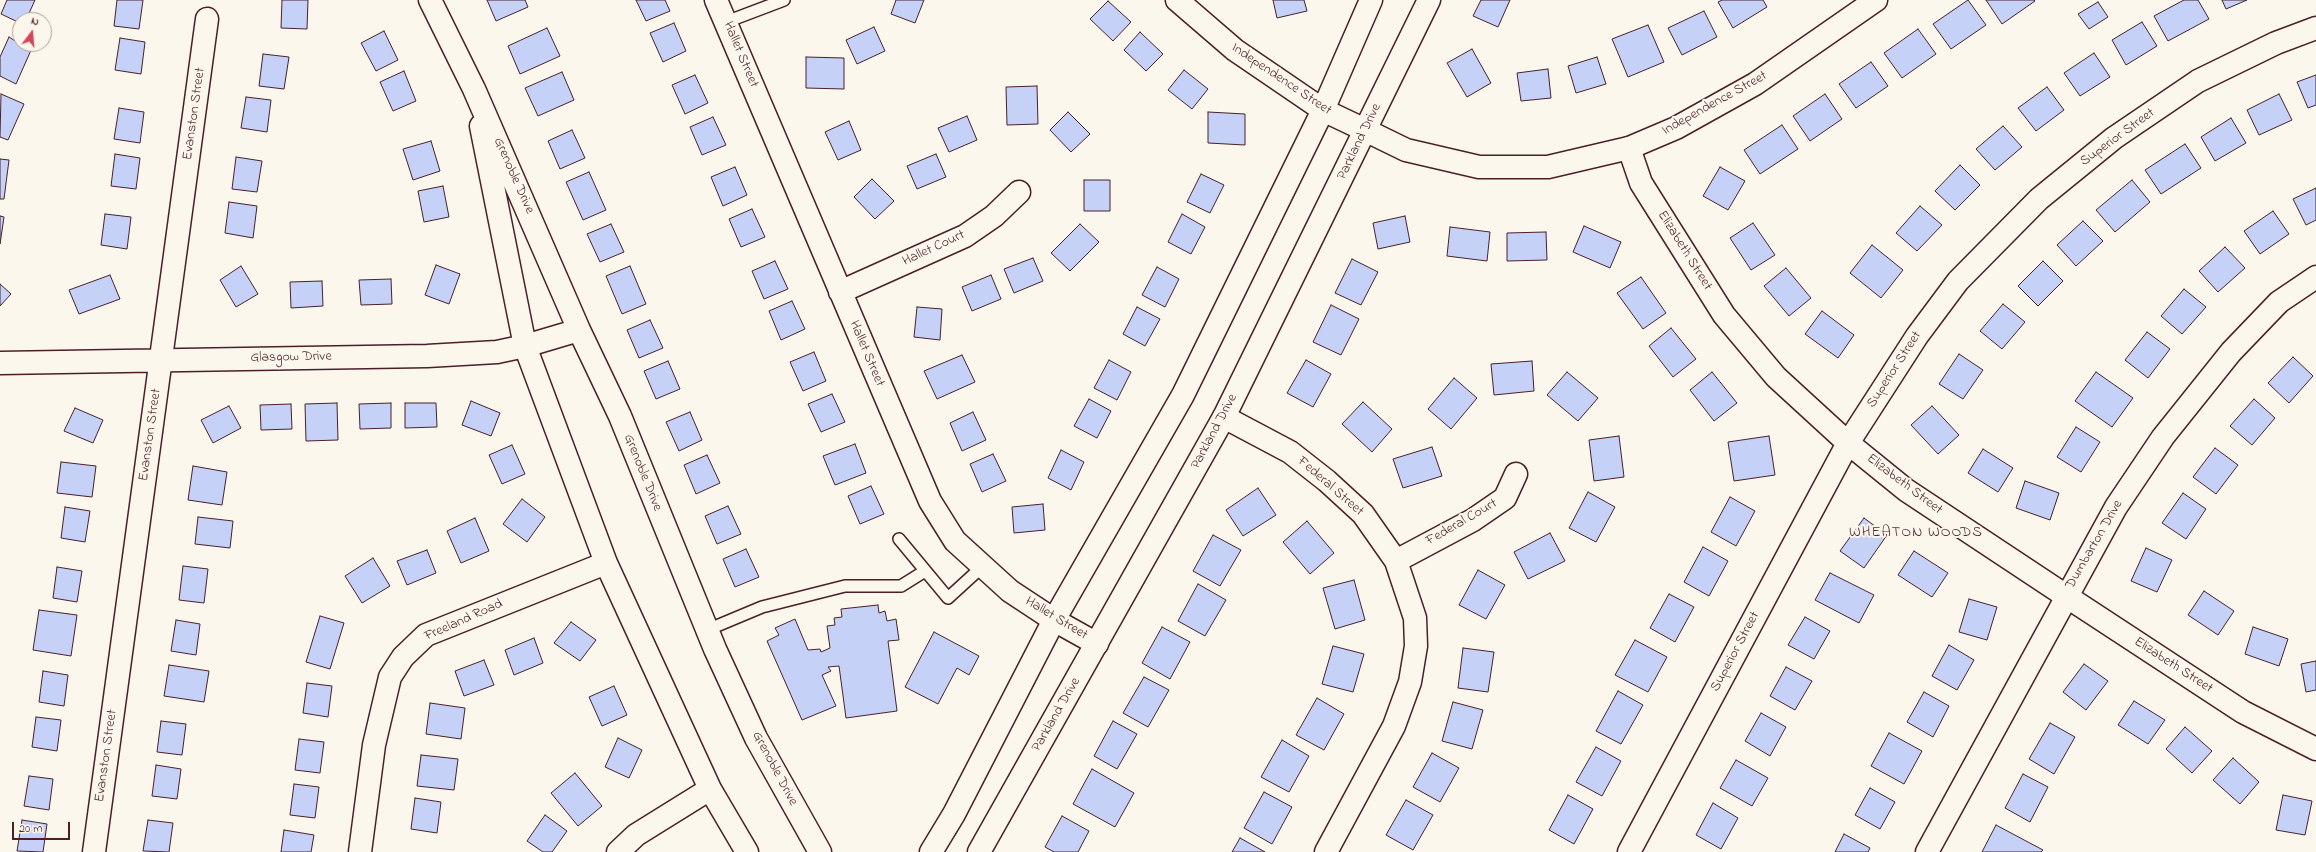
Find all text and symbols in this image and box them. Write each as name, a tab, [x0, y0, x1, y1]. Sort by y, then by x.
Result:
north arrow	[12, 12, 52, 52]
text: N	[29, 13, 41, 30]
street label: Hallet Street	[719, 19, 761, 91]
street label: Independence Street	[1228, 40, 1334, 120]
street label: Evanston Street	[180, 67, 210, 161]
street label: Independence Street	[1660, 68, 1770, 140]
street label: Parkland Drive	[1334, 101, 1386, 183]
street label: Superior Street	[2077, 105, 2159, 171]
street label: Grenoble Drive	[489, 135, 537, 217]
street label: Elizabeth Street	[1653, 208, 1715, 294]
street label: Hallet Court	[900, 227, 968, 271]
street label: Hallet Street	[845, 318, 887, 390]
street label: Superior Street	[1864, 328, 1926, 412]
street label: Glasgow Drive	[250, 349, 332, 367]
street label: Evanston Street	[136, 388, 166, 482]
street label: Parkland Drive	[1188, 392, 1242, 472]
street label: Grenoble Drive	[619, 432, 665, 514]
street label: Elizabeth Street	[1863, 451, 1945, 519]
street label: Federal Street	[1293, 454, 1367, 520]
street label: Federal Court	[1424, 496, 1500, 550]
street label: Dumbarton Drive	[2063, 497, 2127, 593]
district label: WHEATON WOODS	[1849, 525, 1983, 543]
street label: Hallet Street	[1022, 594, 1090, 644]
street label: Freeland Road	[422, 596, 506, 646]
street label: Superior Street	[1708, 609, 1764, 695]
street label: Elizabeth Street	[2130, 634, 2216, 698]
street label: Parkland Drive	[1029, 675, 1085, 755]
street label: Evanston Street	[92, 709, 122, 803]
street label: Grenoble Drive	[747, 729, 801, 809]
scale bar	[14, 814, 72, 840]
text: 20 m	[19, 820, 42, 838]

